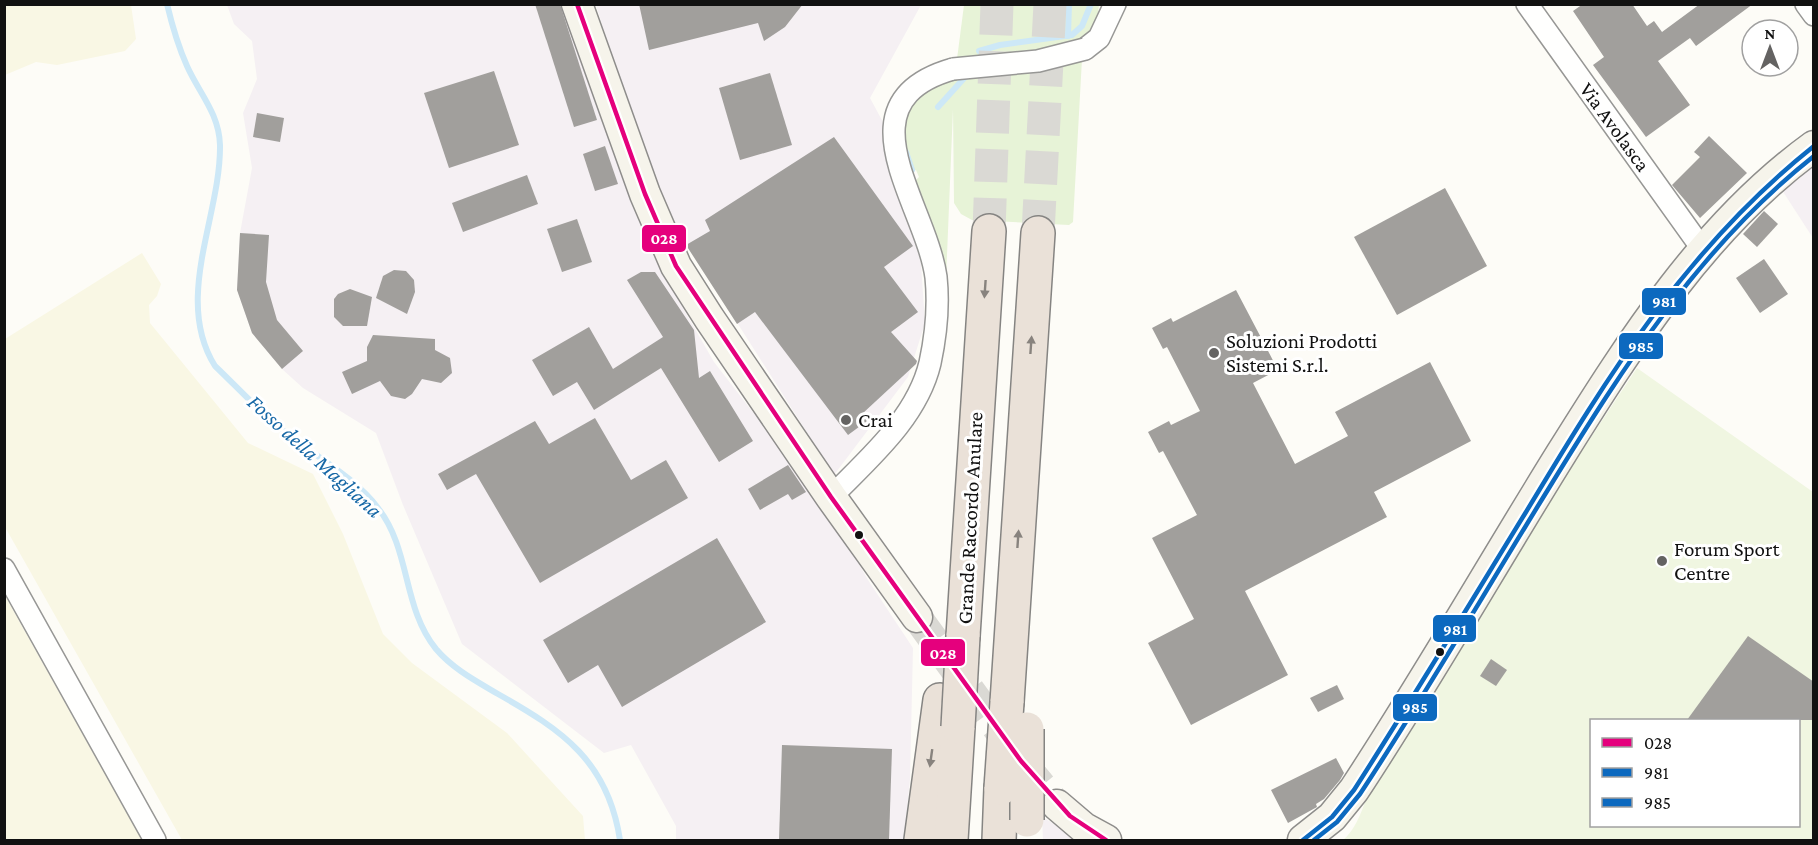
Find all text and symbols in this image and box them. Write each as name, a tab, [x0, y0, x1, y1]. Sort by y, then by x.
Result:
north arrow	[1740, 18, 1800, 78]
text: N	[1765, 25, 1776, 42]
street label: Via Avolasca	[1575, 78, 1655, 176]
line badge: 028	[641, 224, 687, 253]
text: 028	[650, 230, 678, 247]
one-way arrow	[980, 280, 989, 299]
line badge: 981	[1641, 287, 1687, 316]
text: 981	[1652, 293, 1676, 310]
place label: Soluzioni Prodotti Sistemi S.r.l.	[1226, 329, 1378, 377]
line badge: 985	[1618, 332, 1664, 360]
one-way arrow	[1026, 335, 1035, 354]
text: 985	[1628, 338, 1654, 355]
marker: Soluzioni Prodotti Sistemi S.r.l.	[1207, 346, 1221, 360]
water label: Fosso della Magliana	[243, 389, 387, 523]
place label: Crai	[858, 408, 893, 432]
street label: Grande Raccordo Anulare	[952, 411, 988, 625]
marker: Crai	[839, 413, 853, 427]
unlabelled marker	[853, 529, 865, 541]
one-way arrow	[1013, 530, 1022, 549]
place label: Forum Sport Centre	[1674, 537, 1780, 585]
marker: Forum Sport Centre	[1655, 554, 1669, 568]
line badge: 981	[1432, 614, 1477, 643]
text: 981	[1443, 621, 1467, 638]
line badge: 028	[920, 638, 966, 667]
text: 028	[929, 645, 957, 662]
unlabelled marker	[1434, 646, 1446, 658]
line badge: 985	[1392, 693, 1438, 722]
text: 985	[1402, 699, 1428, 716]
legend	[1590, 719, 1800, 827]
text: 028	[1644, 733, 1672, 753]
one-way arrow	[927, 748, 936, 767]
text: 981	[1644, 763, 1669, 783]
text: 985	[1644, 793, 1671, 813]

